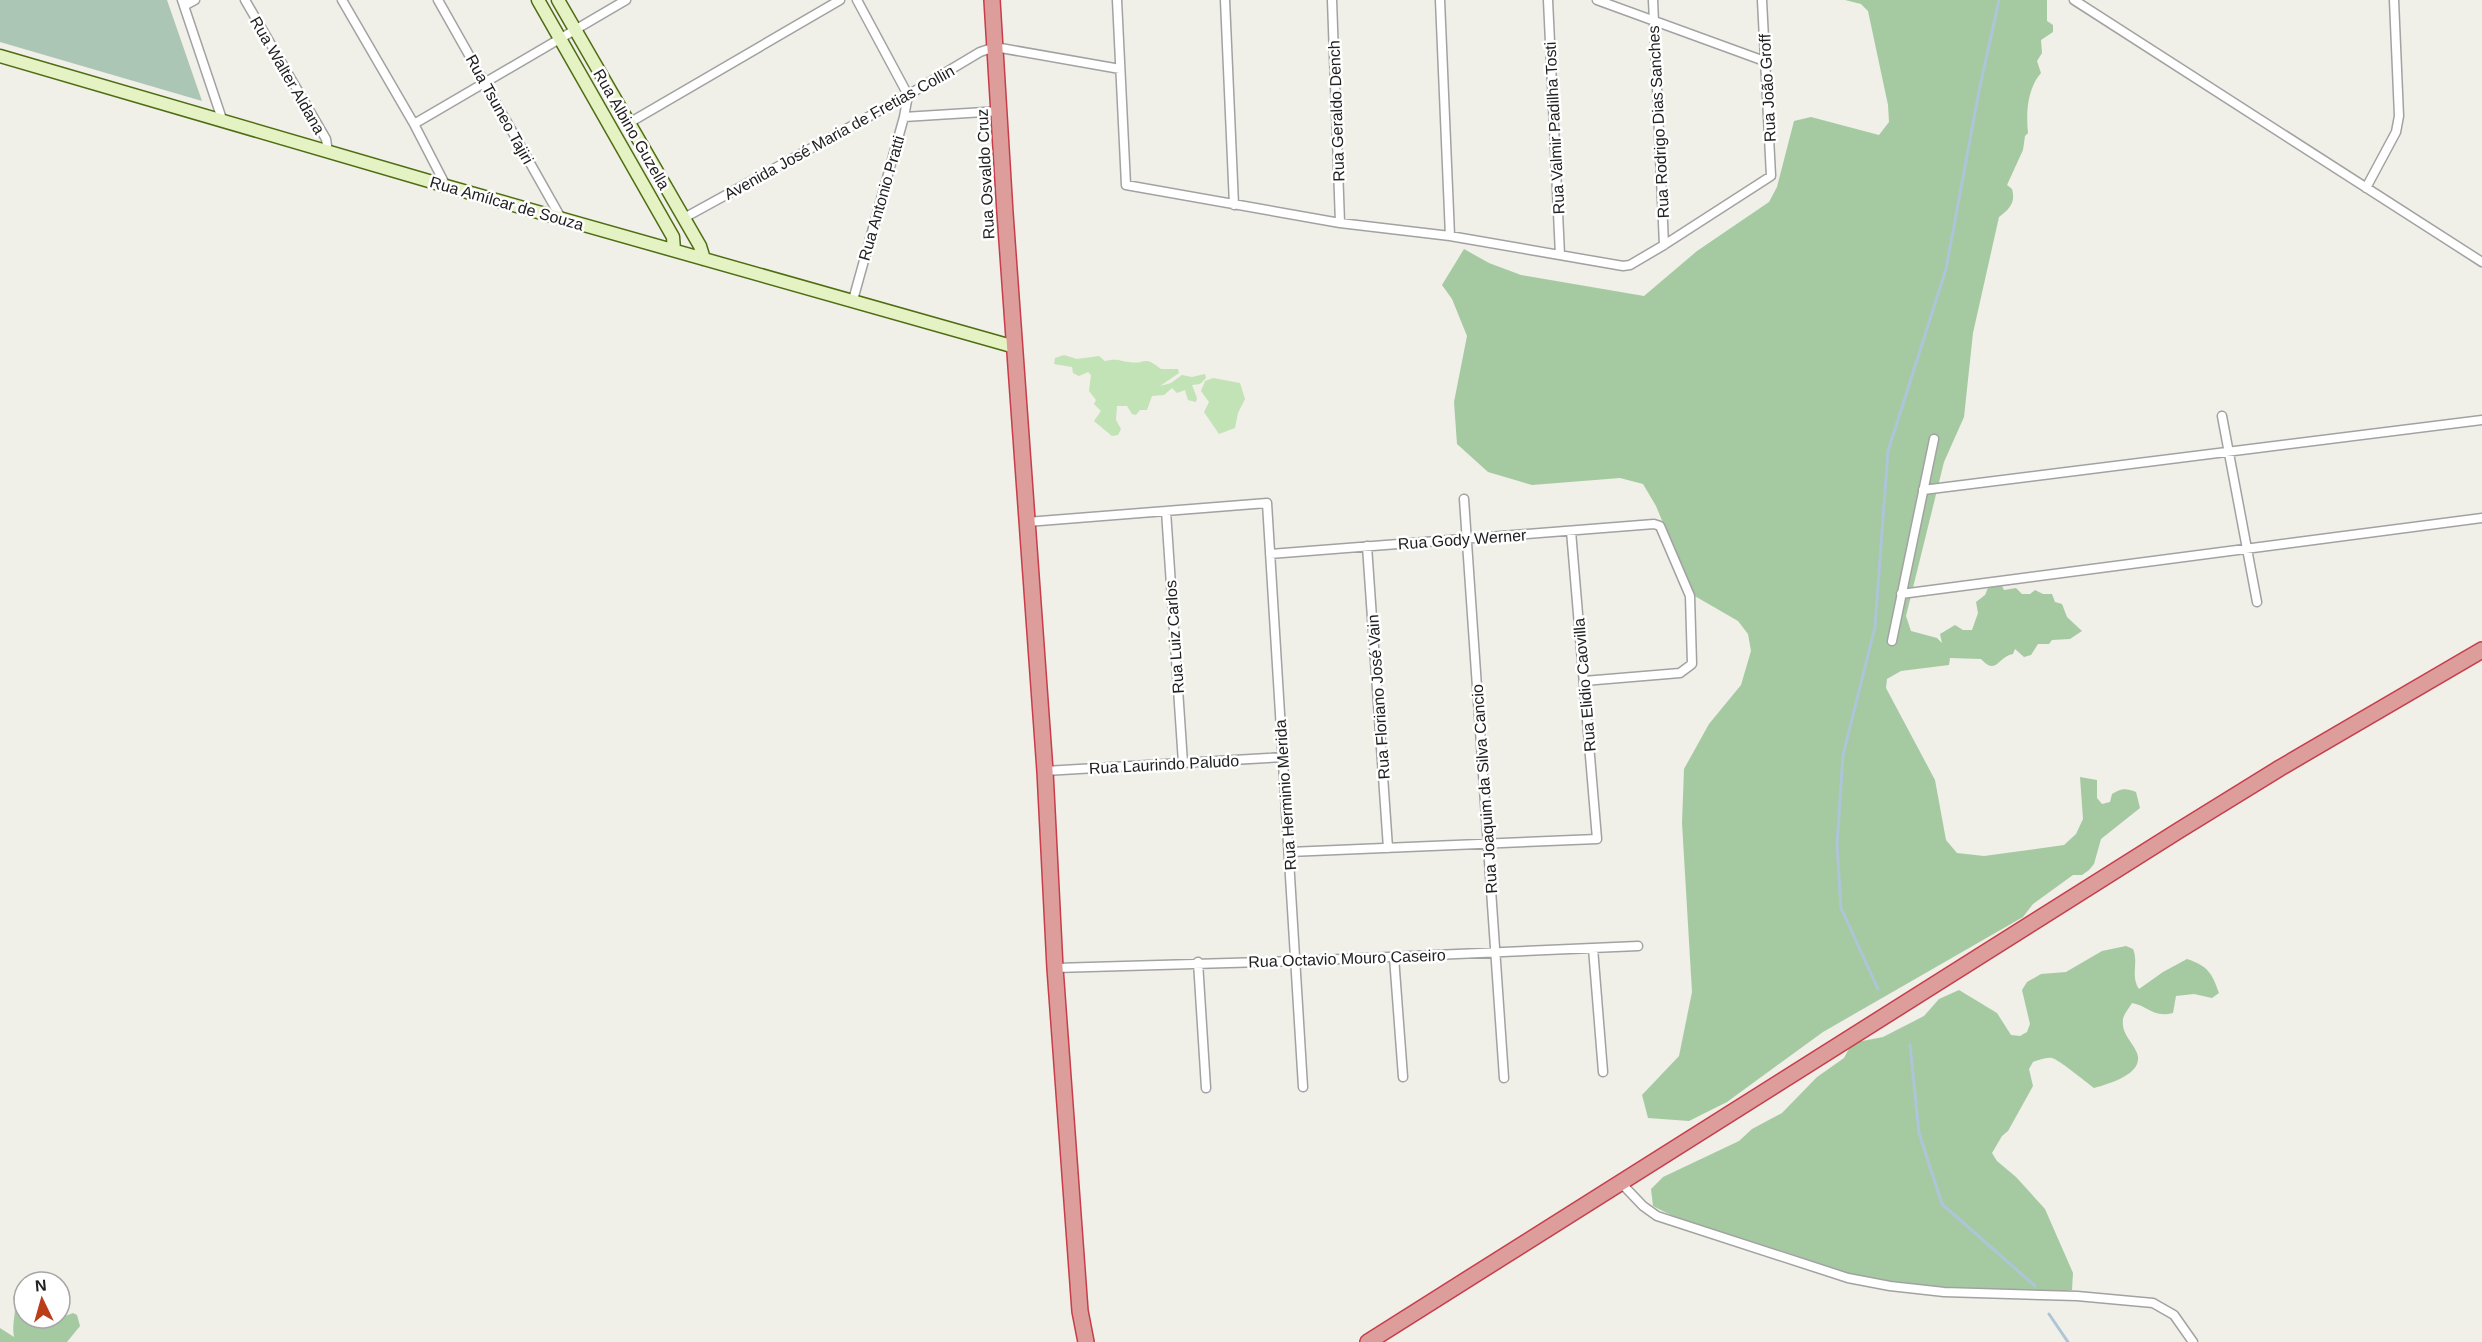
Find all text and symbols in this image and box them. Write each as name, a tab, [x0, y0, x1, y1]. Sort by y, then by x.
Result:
street label: Rua Walter Aldana	[247, 13, 328, 137]
street label: Rua Rodrigo Dias Sanches	[1645, 25, 1672, 219]
street label: Rua João Groff	[1756, 33, 1779, 142]
street label: Rua Geraldo Dench	[1326, 40, 1347, 182]
street label: Rua Valmir Padilha Tosti	[1541, 41, 1568, 215]
street label: Rua Tsuneo Tajiri	[463, 52, 537, 167]
street label: Avenida José Maria de Fretias Collin	[721, 62, 957, 203]
street label: Rua Albino Guzella	[590, 66, 673, 193]
street label: Rua Osvaldo Cruz	[974, 108, 997, 240]
street label: Rua Antonio Pratti	[856, 134, 907, 262]
street label: Rua Amílcar de Souza	[428, 173, 586, 234]
street label: Rua Gody Werner	[1397, 526, 1527, 552]
street label: Rua Luiz Carlos	[1162, 580, 1187, 694]
street label: Rua Floriano José Vain	[1364, 614, 1393, 780]
street label: Rua Elidio Caovilla	[1570, 617, 1599, 753]
street label: Rua Joaquim da Silva Cancio	[1469, 684, 1500, 894]
street label: Rua Herminio Merida	[1272, 719, 1299, 871]
street label: Rua Laurindo Paludo	[1089, 752, 1240, 777]
street label: Rua Octavio Mouro Caseiro	[1248, 947, 1446, 970]
north arrow	[12, 1270, 72, 1330]
text: N	[34, 1277, 47, 1295]

